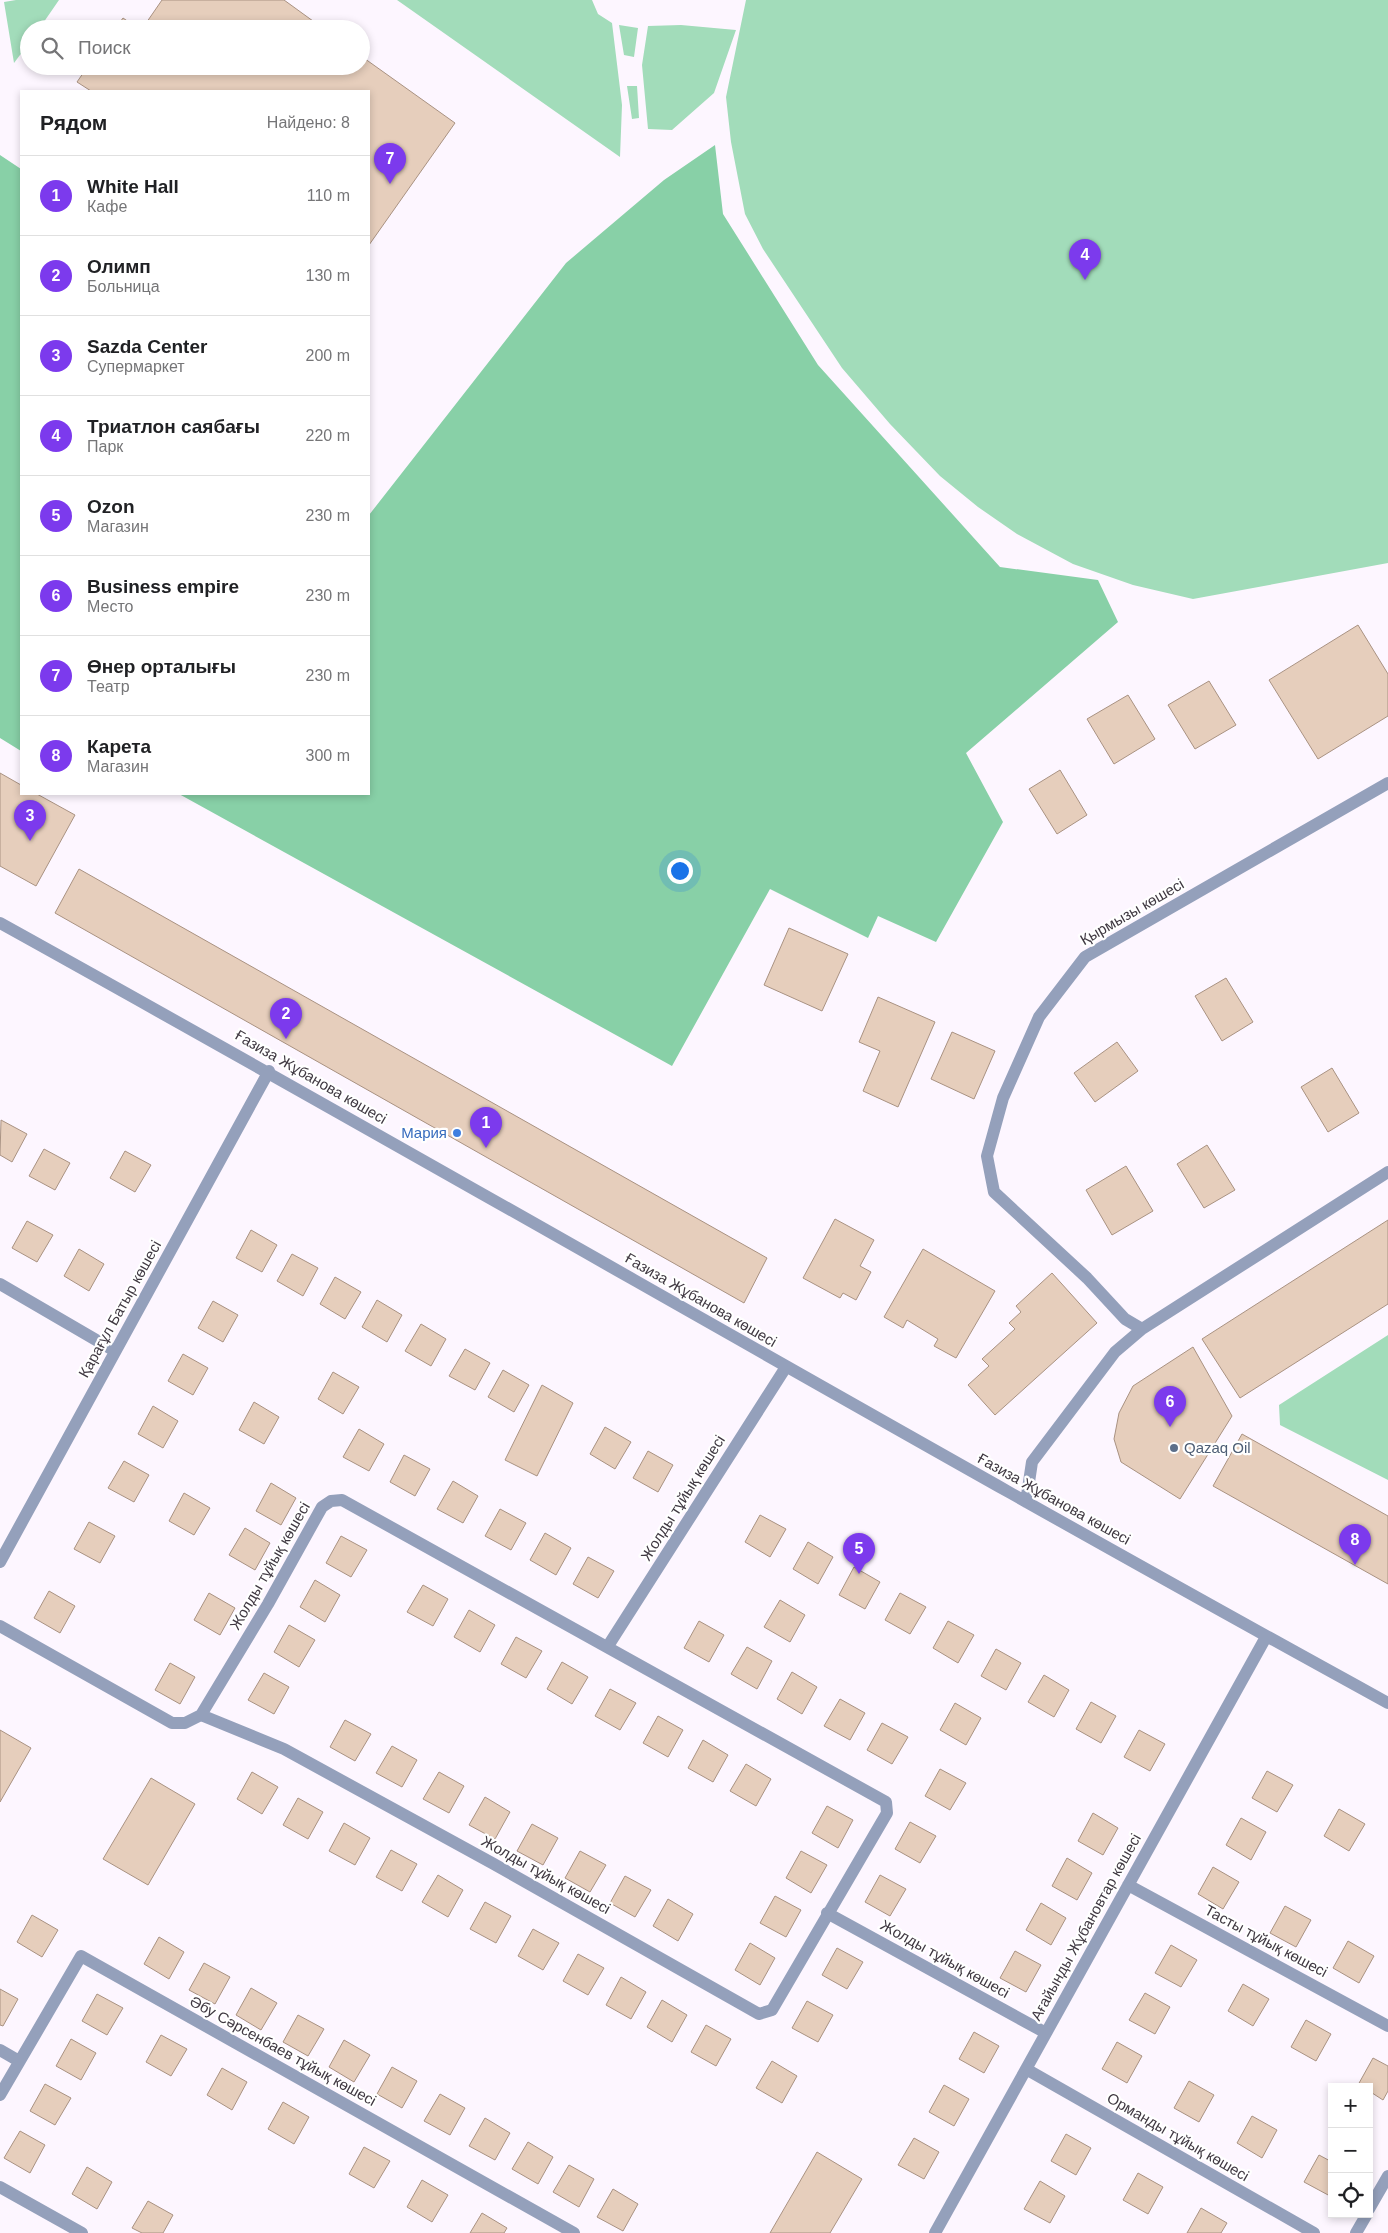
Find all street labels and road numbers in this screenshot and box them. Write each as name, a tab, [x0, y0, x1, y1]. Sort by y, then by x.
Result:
street label: Қырмызы көшесі	[1077, 875, 1187, 948]
street label: Ғазиза Жұбанова көшесі	[233, 1026, 390, 1127]
street label: Қарағұл Батыр көшесі	[75, 1237, 164, 1380]
street label: Ғазиза Жұбанова көшесі	[623, 1249, 780, 1350]
street label: Жолды тұйық көшесі	[637, 1432, 728, 1564]
street label: Ғазиза Жұбанова көшесі	[975, 1449, 1134, 1548]
street label: Жолды тұйық көшесі	[226, 1499, 313, 1633]
street label: Ағайынды Жұбановтар көшесі	[1027, 1830, 1144, 2023]
street label: Жолды тұйық көшесі	[479, 1832, 614, 1917]
street label: Тасты тұйық көшесі	[1202, 1901, 1331, 1980]
street label: Жолды тұйық көшесі	[878, 1916, 1013, 2001]
street label: Әбу Сәрсенбаев тұйық көшесі	[187, 1992, 379, 2109]
street label: Орманды тұйық көшесі	[1104, 2089, 1252, 2184]

